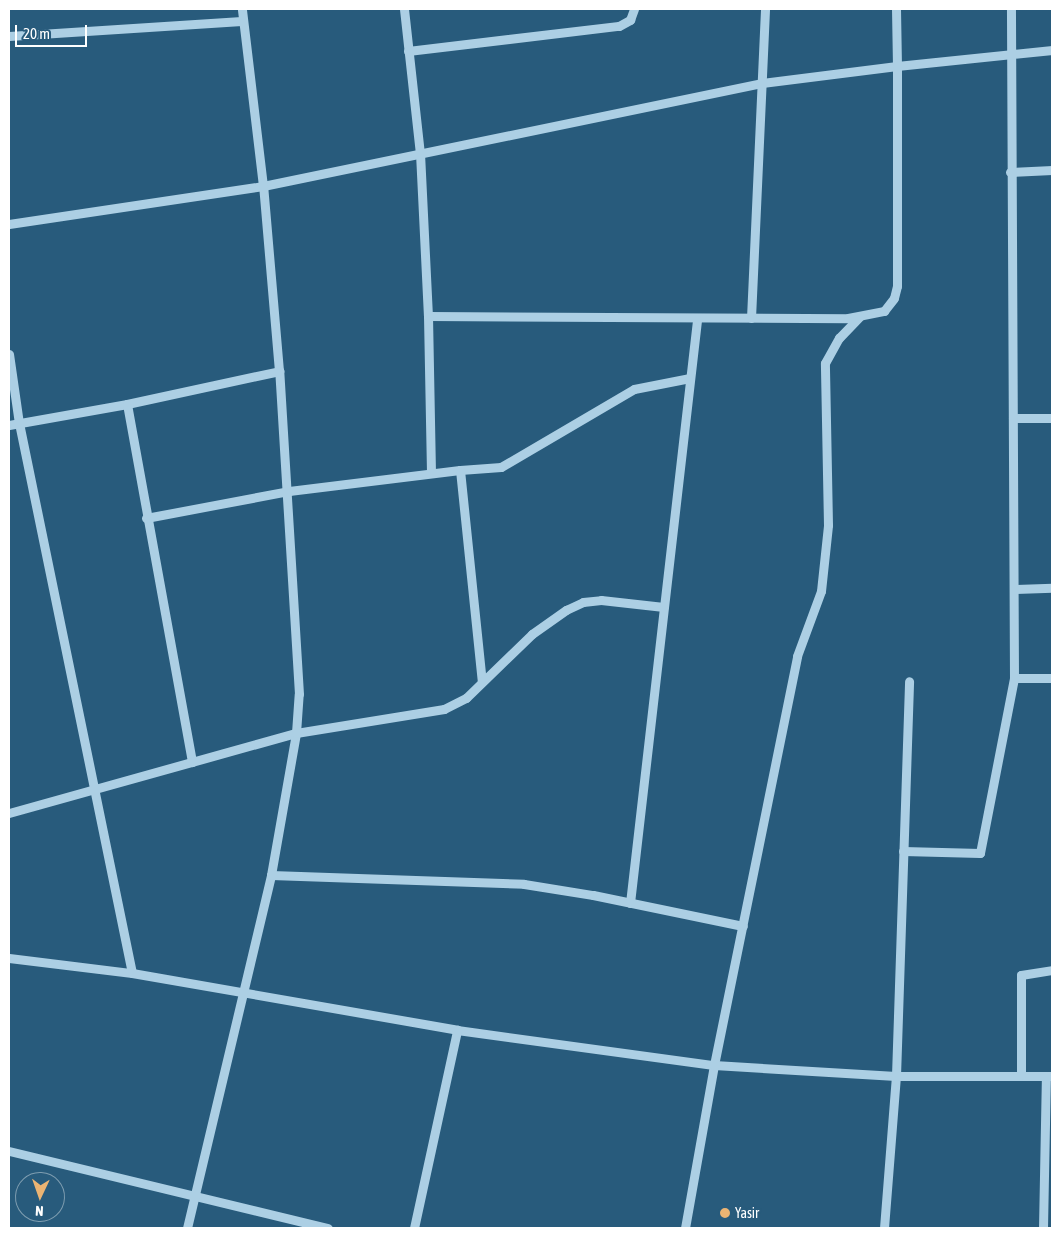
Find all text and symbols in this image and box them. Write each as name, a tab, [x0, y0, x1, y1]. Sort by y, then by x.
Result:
scale bar	[18, 15, 90, 47]
text: 20 m	[23, 25, 50, 42]
north arrow	[15, 1172, 65, 1222]
text: N	[35, 1203, 44, 1219]
place label: Yasir	[735, 1205, 759, 1221]
marker: Yasir	[719, 1207, 731, 1219]

